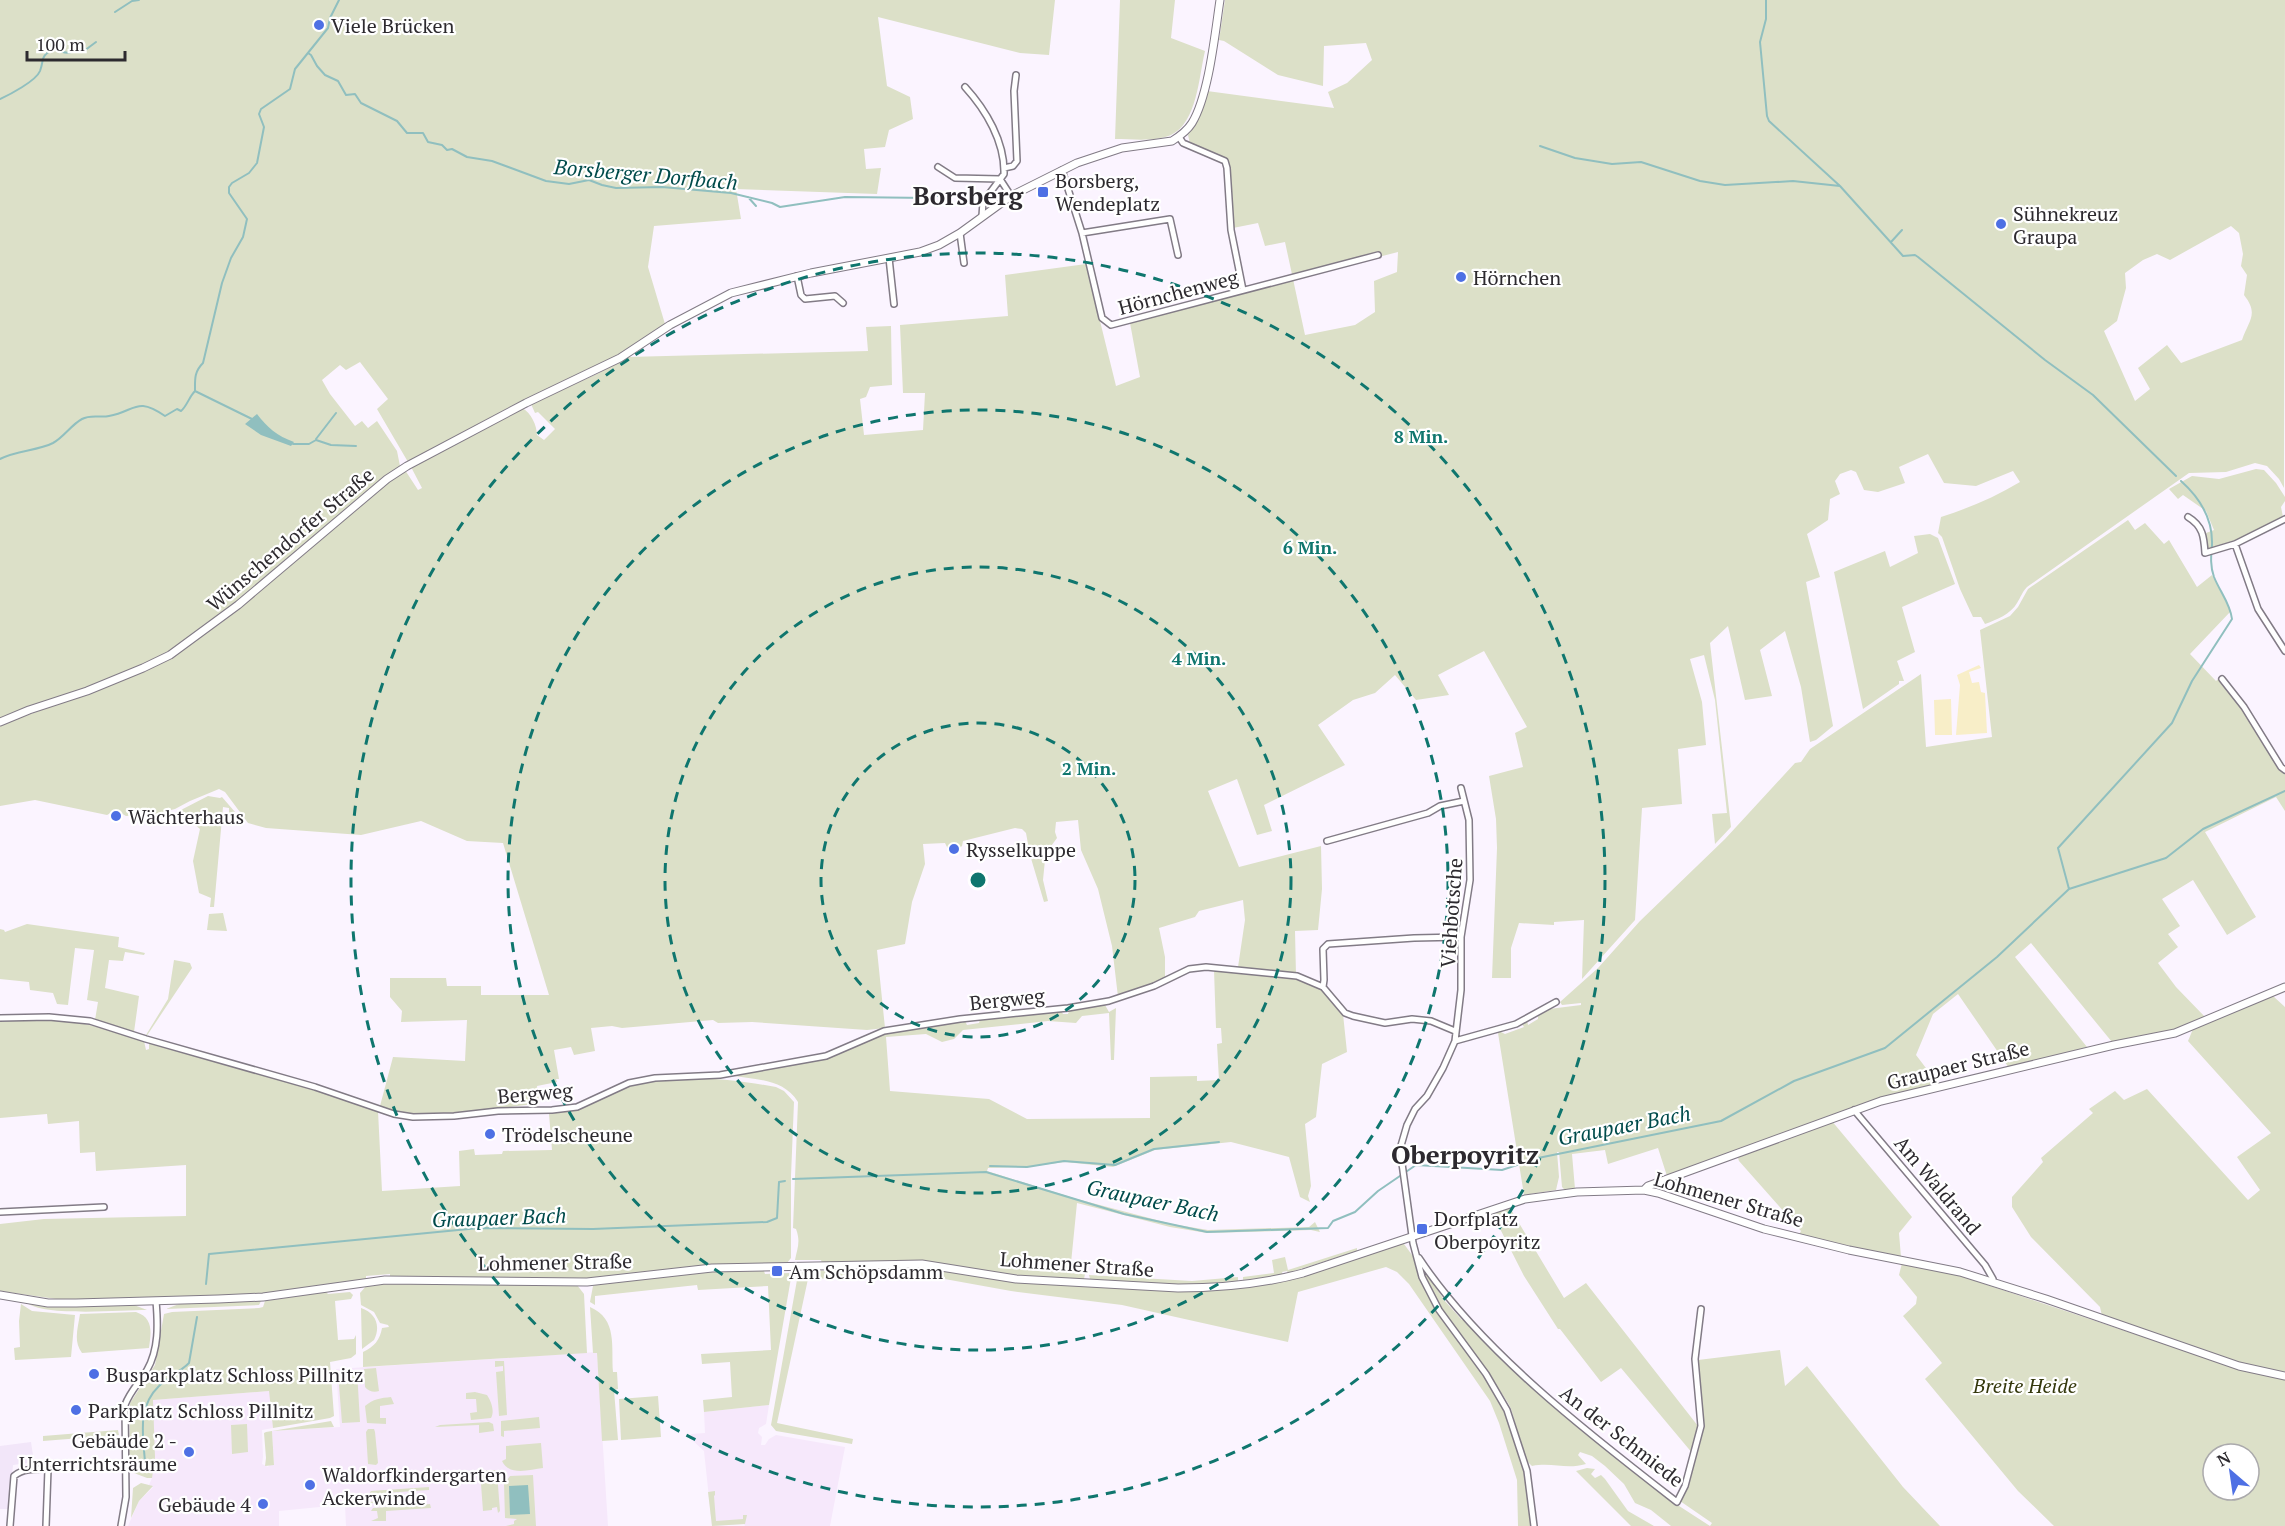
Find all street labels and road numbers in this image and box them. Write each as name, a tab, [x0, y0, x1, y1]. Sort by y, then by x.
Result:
street label: Hörnchenweg	[1115, 263, 1241, 321]
street label: Wünschendorfer Straße	[201, 461, 379, 617]
street label: Viehbotsche	[1434, 857, 1468, 969]
street label: Bergweg	[968, 982, 1046, 1016]
street label: Graupaer Straße	[1884, 1034, 2032, 1096]
street label: Bergweg	[496, 1076, 574, 1110]
street label: Am Waldrand	[1889, 1130, 1987, 1240]
street label: Lohmener Straße	[1651, 1165, 1807, 1233]
street label: Lohmener Straße	[999, 1245, 1155, 1283]
street label: Lohmener Straße	[478, 1247, 632, 1277]
street label: An der Schmiede	[1554, 1379, 1690, 1493]

